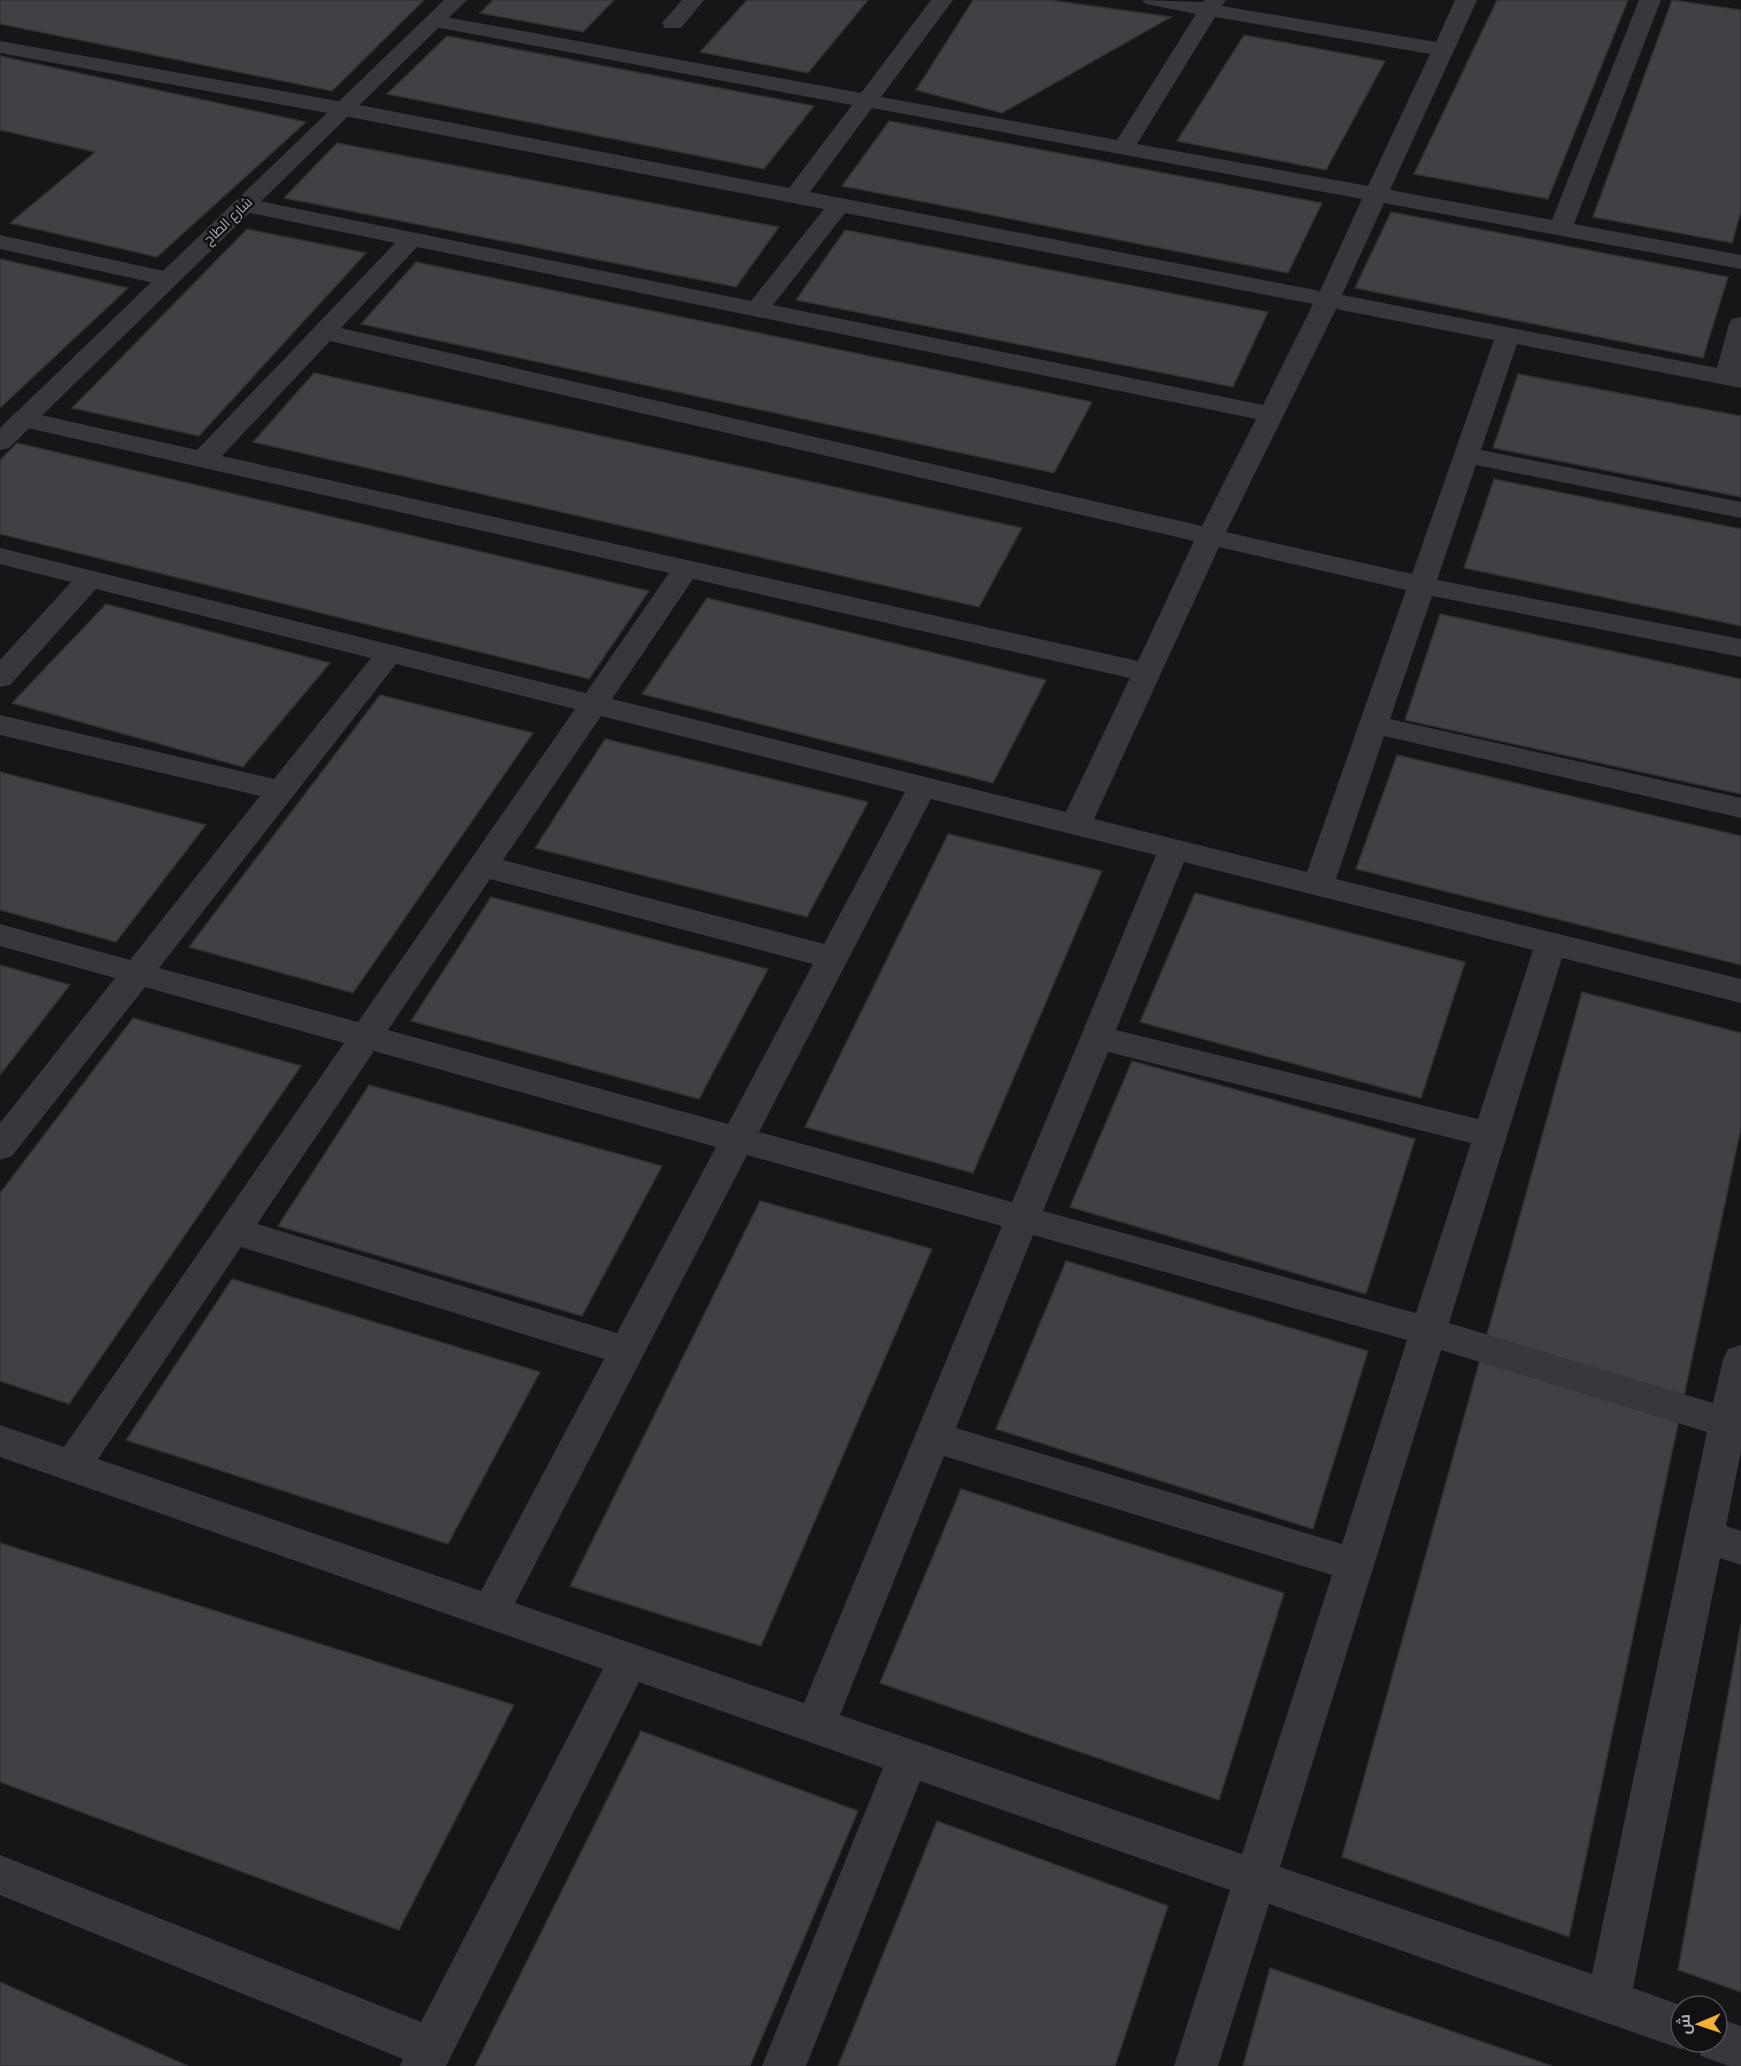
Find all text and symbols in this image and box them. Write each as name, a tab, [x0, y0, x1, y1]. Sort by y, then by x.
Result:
street label: شارع الطاح	[200, 194, 256, 248]
north arrow	[1669, 1994, 1729, 2054]
text: ش	[1675, 2014, 1694, 2035]

